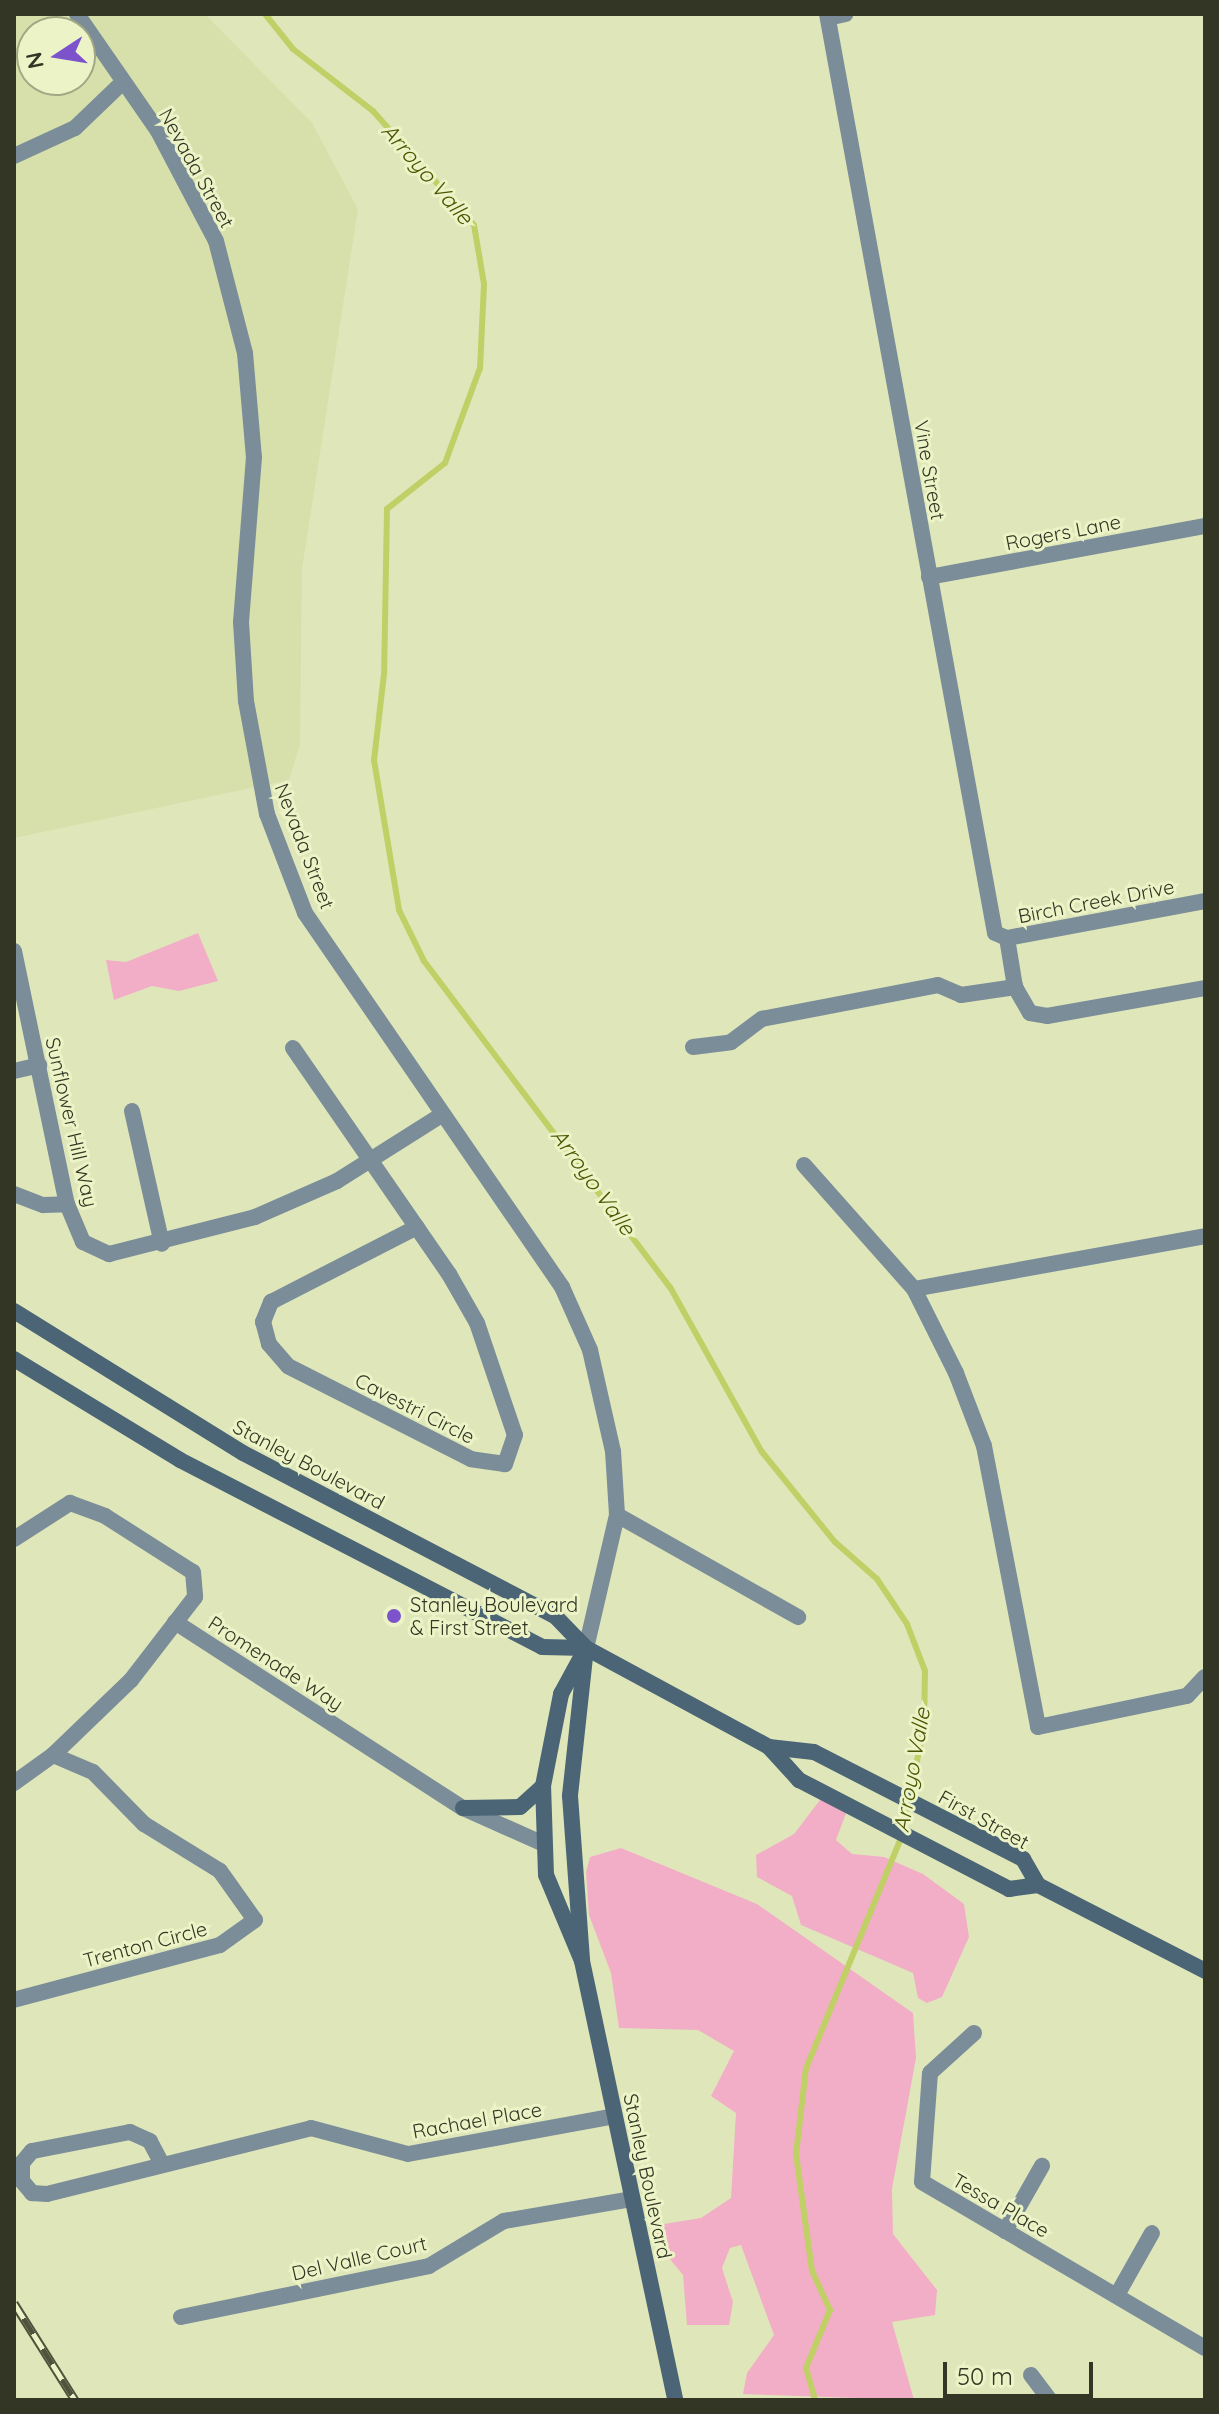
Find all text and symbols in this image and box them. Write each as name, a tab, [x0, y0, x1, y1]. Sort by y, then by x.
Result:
north arrow	[16, 16, 96, 96]
text: N	[19, 50, 50, 71]
street label: Nevada Street	[154, 104, 240, 232]
water label: Arroyo Valle	[376, 118, 478, 230]
street label: Vine Street	[909, 418, 951, 522]
street label: Rogers Lane	[1003, 509, 1123, 555]
street label: Nevada Street	[270, 780, 340, 912]
street label: Birch Creek Drive	[1016, 874, 1176, 928]
street label: Sunflower Hill Way	[41, 1035, 103, 1209]
water label: Arroyo Valle	[545, 1123, 641, 1241]
street label: Cavestri Circle	[351, 1368, 479, 1448]
street label: Stanley Boulevard	[229, 1414, 389, 1514]
place label: Stanley Boulevard & First Street	[410, 1592, 578, 1639]
marker: Stanley Boulevard & First Street	[385, 1607, 403, 1625]
street label: Promenade Way	[204, 1610, 348, 1716]
water label: Arroyo Valle	[888, 1706, 936, 1834]
street label: First Street	[935, 1784, 1033, 1854]
street label: Trenton Circle	[80, 1916, 210, 1972]
street label: Stanley Boulevard	[619, 2091, 677, 2261]
street label: Rachael Place	[410, 2097, 544, 2143]
street label: Tessa Place	[948, 2168, 1054, 2242]
street label: Del Valle Court	[289, 2231, 429, 2285]
scale bar	[947, 2346, 1097, 2396]
text: 50 m	[957, 2361, 1013, 2391]

